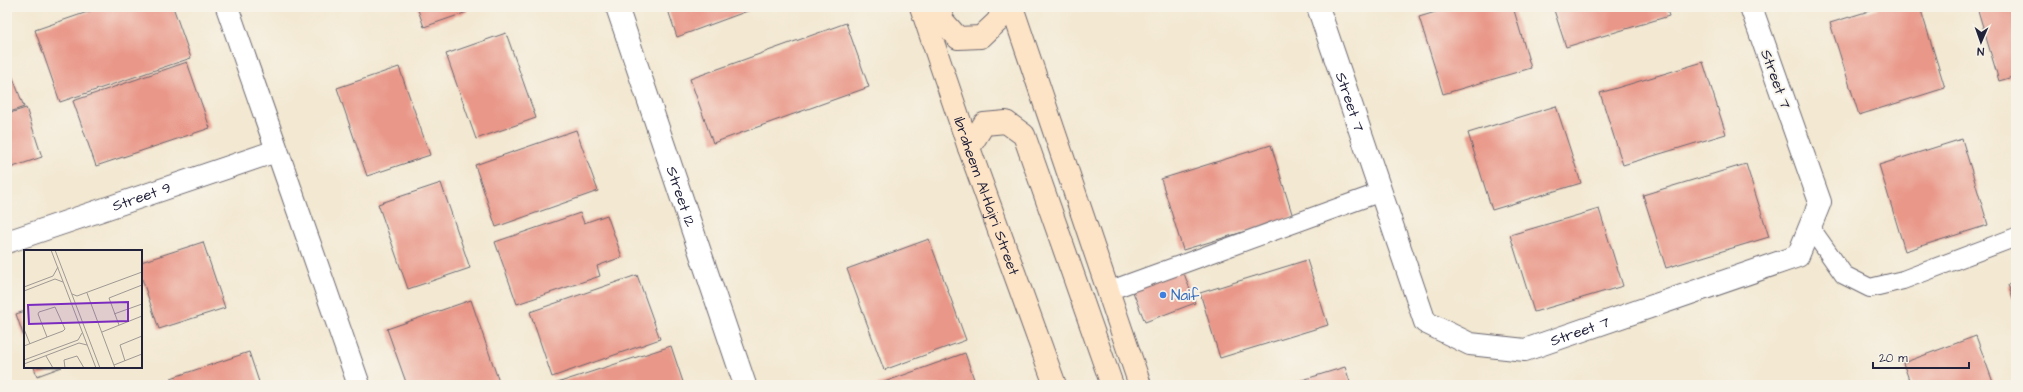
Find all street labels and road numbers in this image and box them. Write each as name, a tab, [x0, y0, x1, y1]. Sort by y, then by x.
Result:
street label: Street 7	[1755, 47, 1796, 112]
street label: Street 7	[1330, 69, 1370, 134]
street label: Ibraheem Al-Hajri Street	[948, 114, 1024, 278]
street label: Street 12	[661, 163, 701, 230]
street label: Street 9	[109, 177, 174, 217]
street label: Street 7	[1547, 312, 1612, 352]

